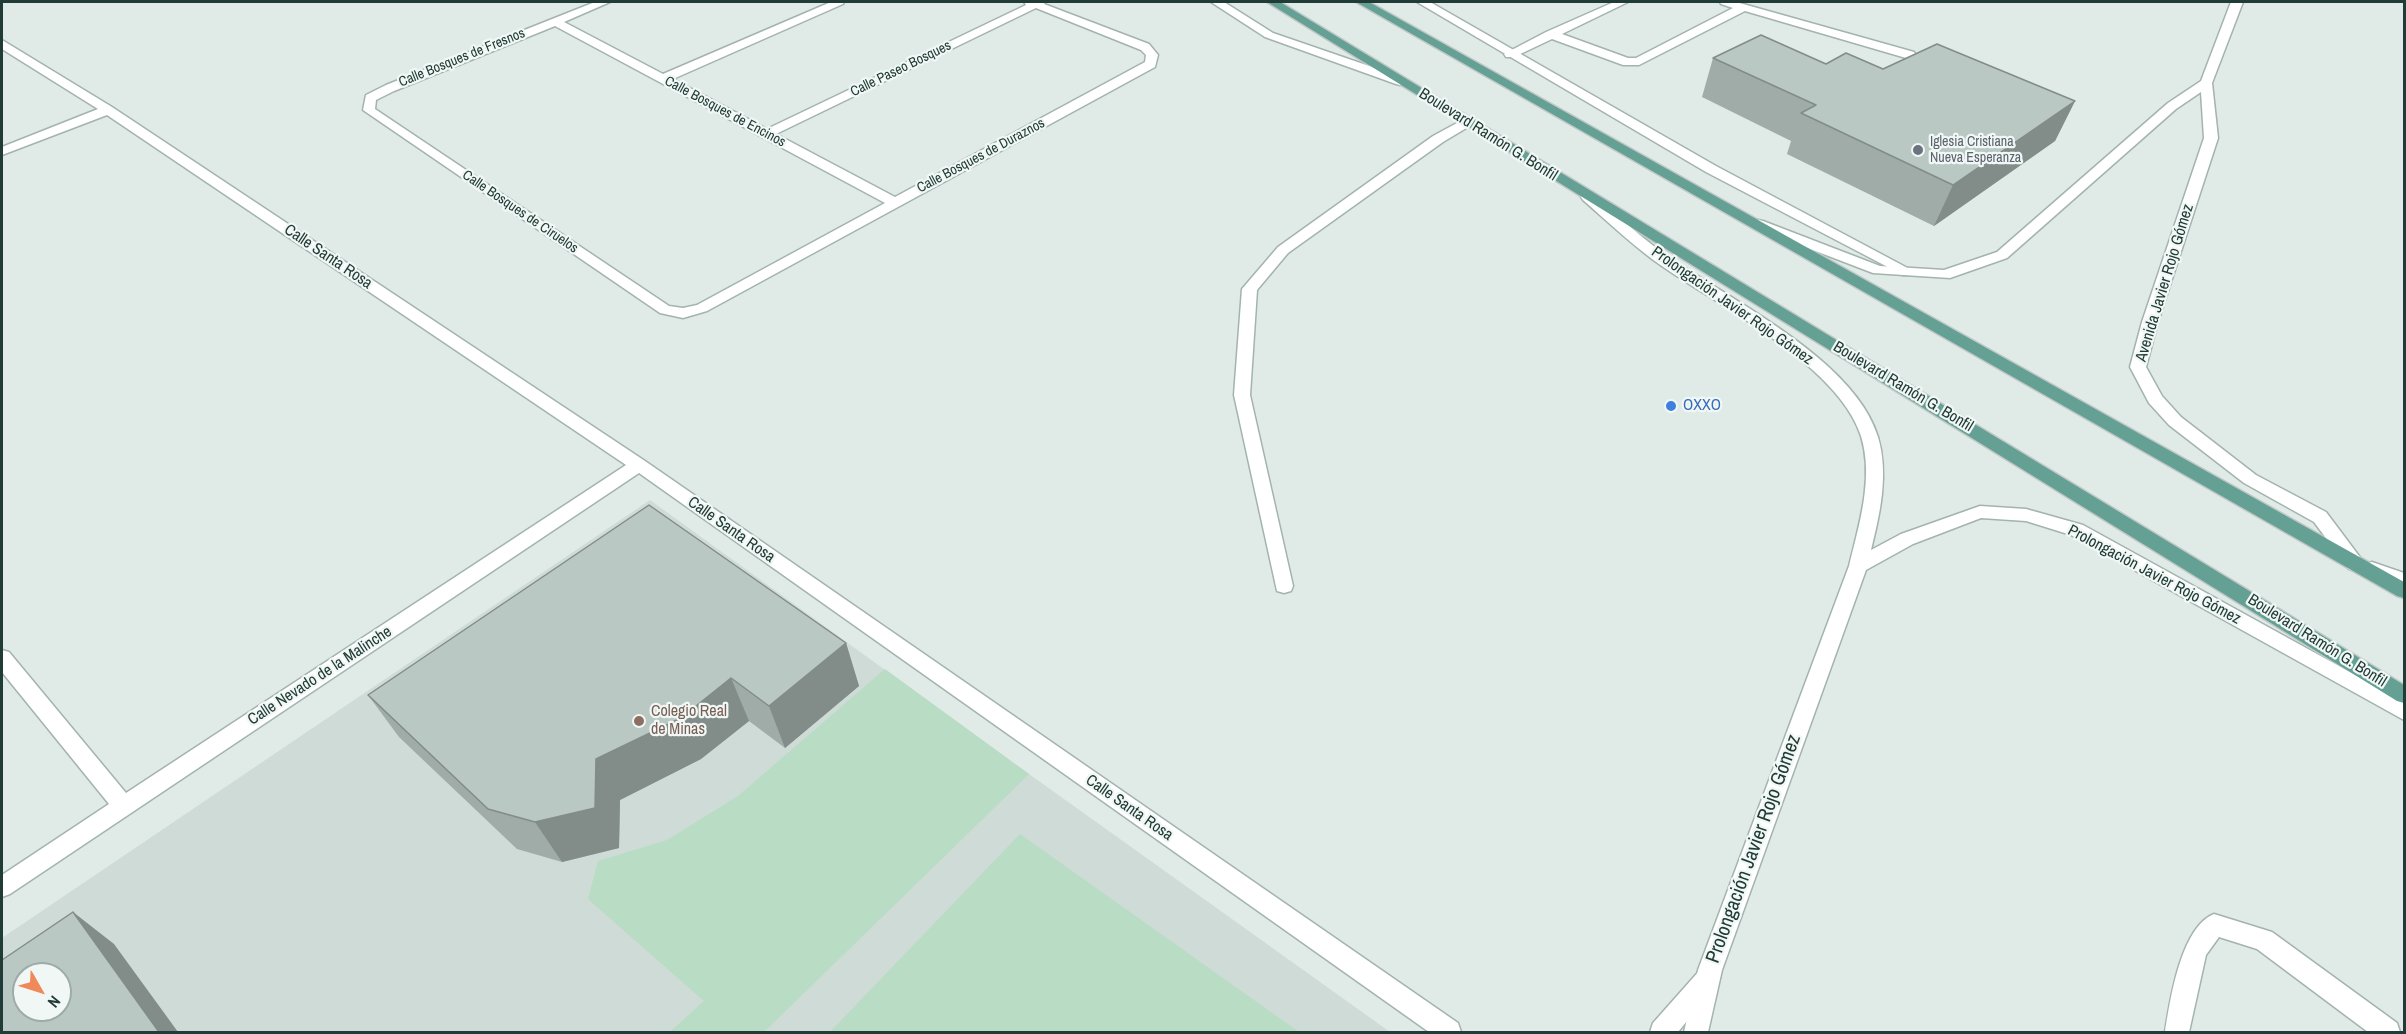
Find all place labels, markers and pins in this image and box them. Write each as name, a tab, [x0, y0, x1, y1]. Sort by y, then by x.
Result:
place label: Iglesia Cristiana Nueva Esperanza	[1930, 134, 2021, 166]
marker: Iglesia Cristiana Nueva Esperanza	[1911, 143, 1925, 157]
place label: OXXO	[1683, 396, 1721, 416]
marker: OXXO	[1664, 399, 1678, 413]
place label: Colegio Real de Minas	[651, 702, 727, 740]
marker: Colegio Real de Minas	[632, 714, 646, 728]

